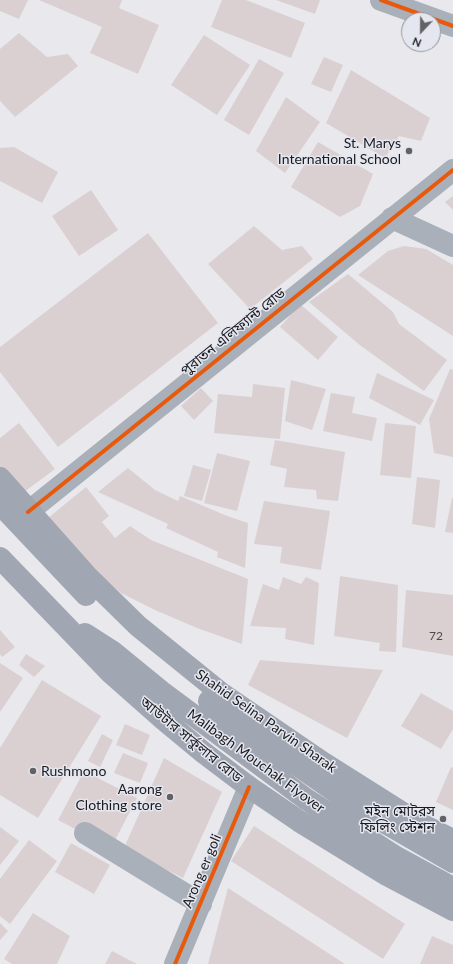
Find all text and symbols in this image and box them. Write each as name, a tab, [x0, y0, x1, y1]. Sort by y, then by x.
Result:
north arrow	[401, 12, 441, 52]
text: N	[410, 35, 423, 50]
place label: St. Marys International School	[278, 135, 401, 168]
marker: St. Marys International School	[404, 146, 414, 156]
street label: পুরাতন এলিফ্যান্ট রোড	[177, 285, 289, 379]
house number: 72	[429, 629, 443, 643]
street label: Shahid Selina Parvin Sharak	[192, 666, 340, 776]
street label: আউটার সার্কুলার রোড	[137, 694, 245, 786]
street label: Malibagh Mouchak Flyover	[184, 705, 328, 817]
place label: Rushmono	[41, 763, 106, 779]
marker: Rushmono	[28, 766, 38, 776]
place label: Aarong Clothing store	[75, 781, 162, 814]
marker: Aarong Clothing store	[165, 792, 175, 802]
place label: মইন মোটরস ফিলিং স্টেশন	[360, 803, 435, 836]
marker: মইন মোটরস ফিলিং স্টেশন	[438, 814, 448, 824]
street label: Arong er goli	[179, 831, 225, 911]

